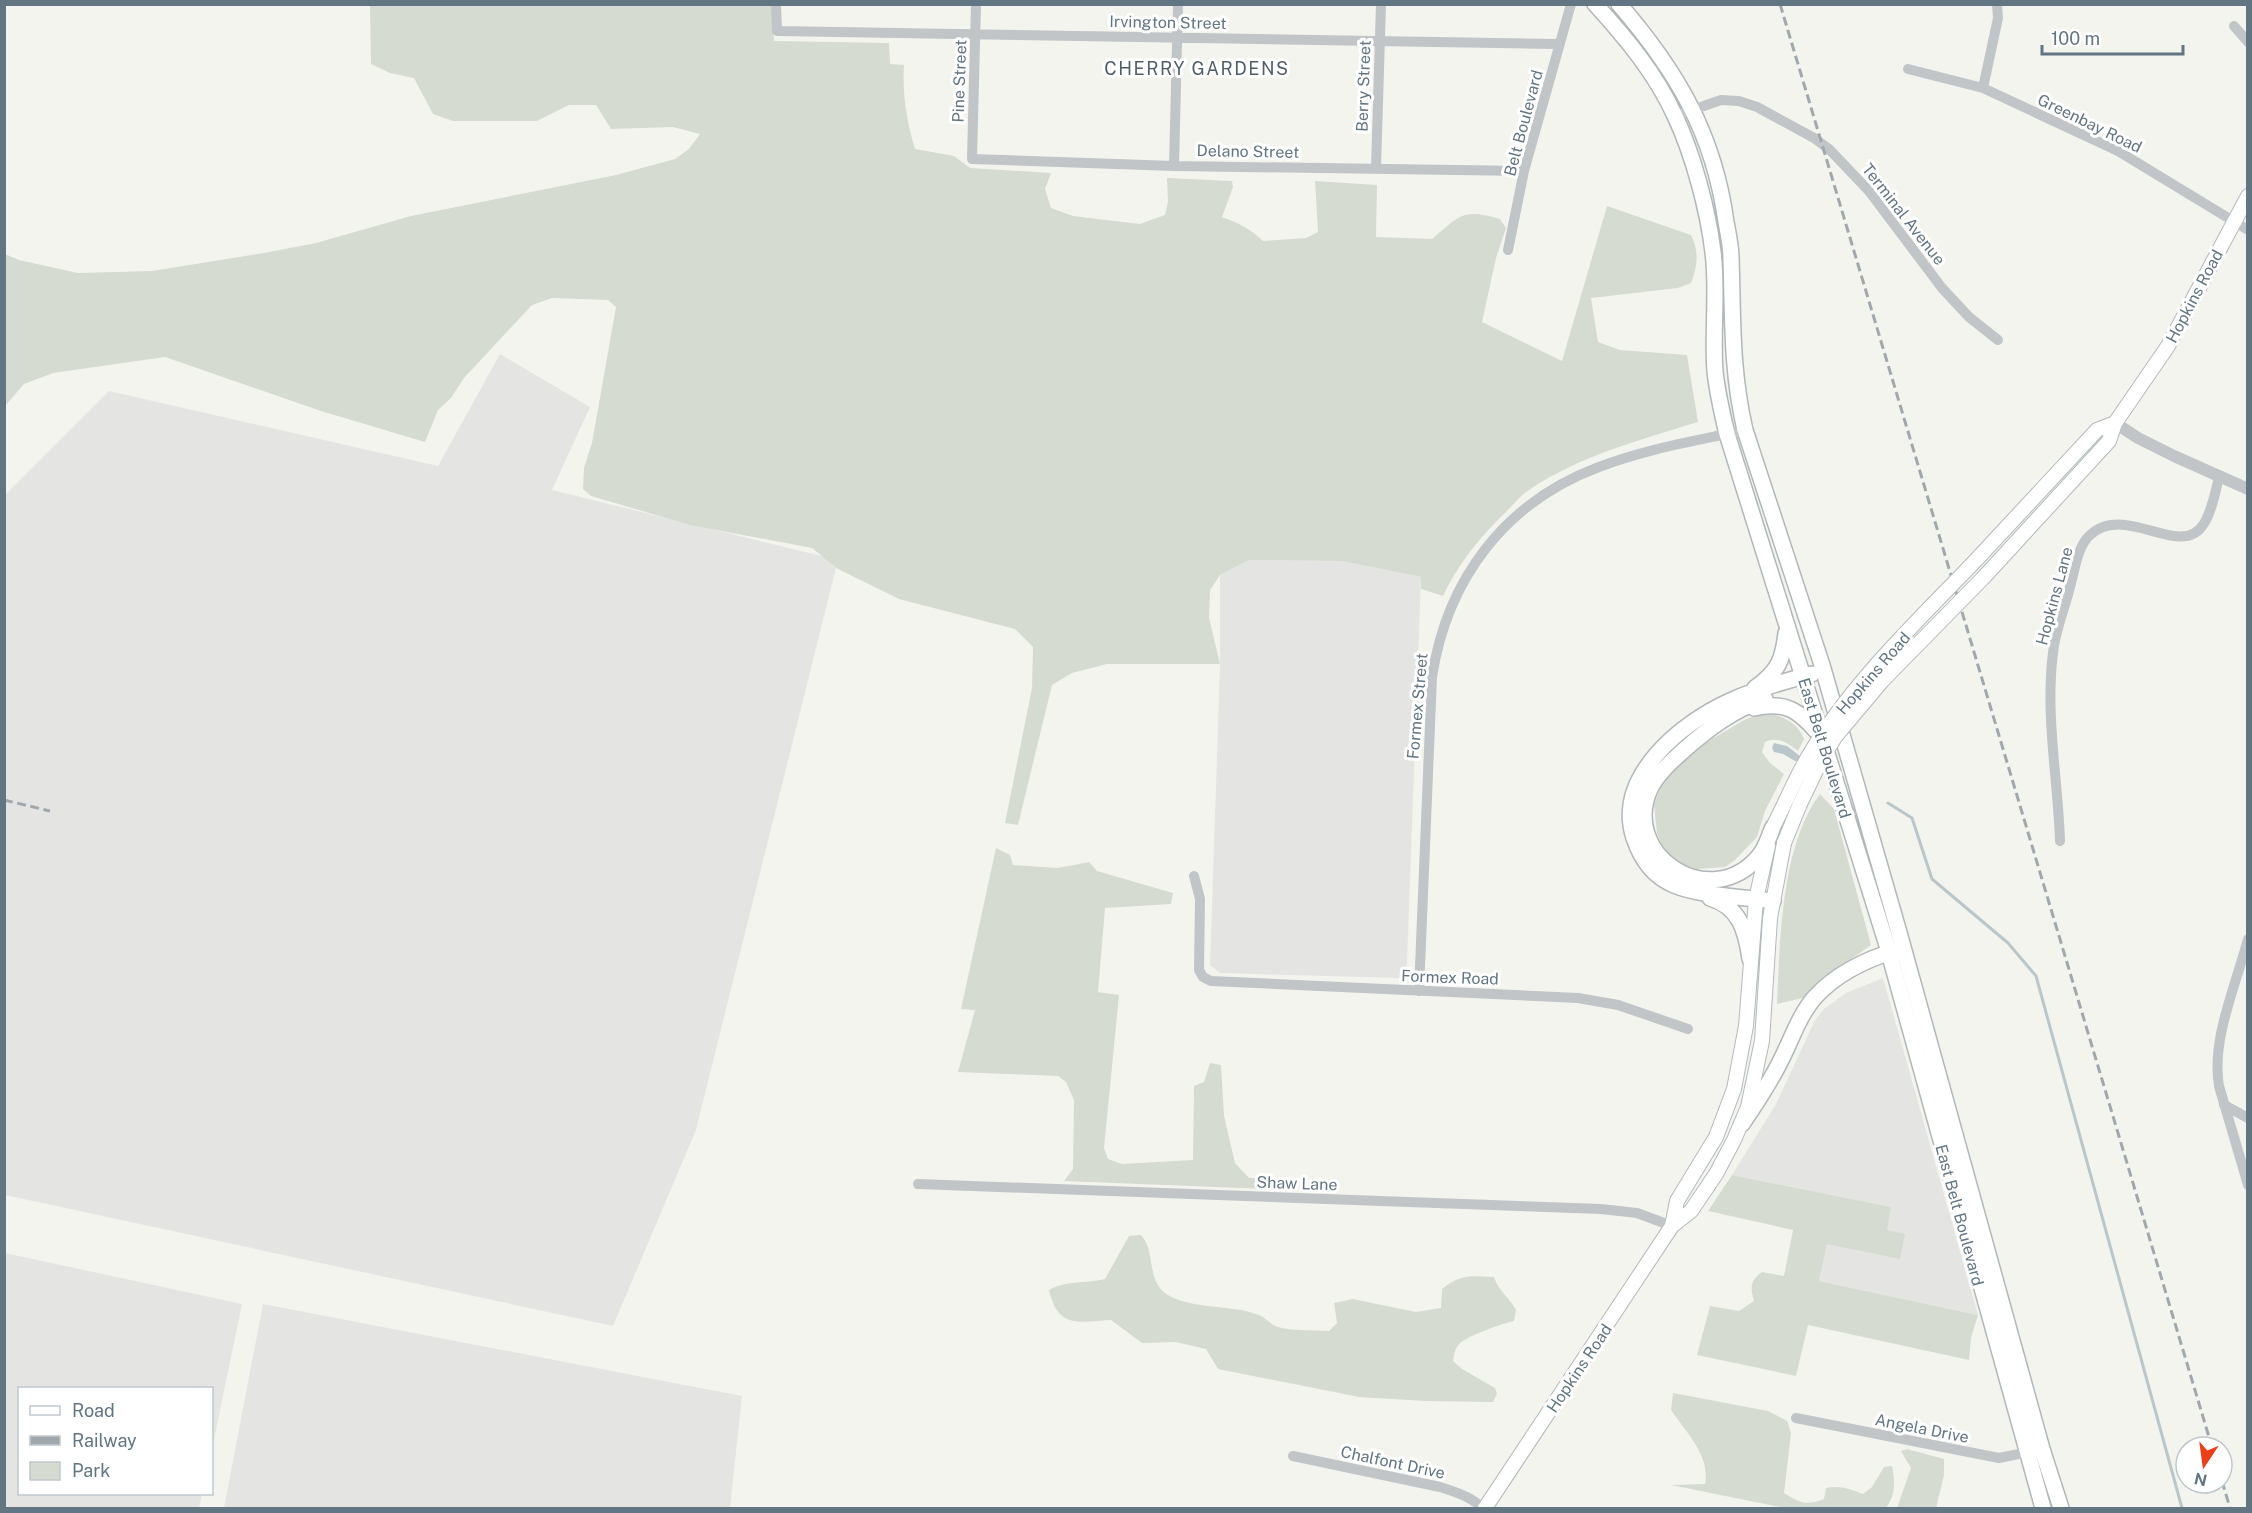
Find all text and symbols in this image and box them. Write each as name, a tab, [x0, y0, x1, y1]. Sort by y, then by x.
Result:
street label: Irvington Street	[1109, 12, 1227, 33]
scale bar	[2042, 18, 2183, 56]
text: 100 m	[2051, 28, 2100, 49]
street label: Pine Street	[949, 39, 970, 123]
street label: Berry Street	[1352, 40, 1375, 132]
district label: CHERRY GARDENS	[1104, 58, 1290, 79]
street label: Belt Boulevard	[1500, 68, 1547, 178]
street label: Greenbay Road	[2035, 90, 2145, 157]
street label: Delano Street	[1197, 141, 1299, 162]
street label: Terminal Avenue	[1858, 160, 1949, 269]
street label: Hopkins Road	[2162, 246, 2227, 346]
street label: Hopkins Lane	[2032, 545, 2077, 647]
street label: Hopkins Road	[1833, 628, 1914, 718]
street label: Formex Street	[1403, 652, 1432, 760]
street label: East Belt Boulevard	[1794, 676, 1855, 821]
street label: Formex Road	[1401, 966, 1499, 989]
street label: East Belt Boulevard	[1931, 1142, 1988, 1288]
street label: Shaw Lane	[1256, 1173, 1338, 1194]
street label: Hopkins Road	[1543, 1320, 1616, 1416]
legend	[18, 1387, 213, 1495]
text: Road	[72, 1400, 115, 1421]
street label: Angela Drive	[1873, 1410, 1970, 1447]
text: Railway	[72, 1430, 137, 1451]
north arrow	[2174, 1435, 2234, 1495]
street label: Chalfont Drive	[1339, 1442, 1447, 1483]
text: Park	[72, 1460, 110, 1481]
text: N	[2193, 1468, 2209, 1490]

